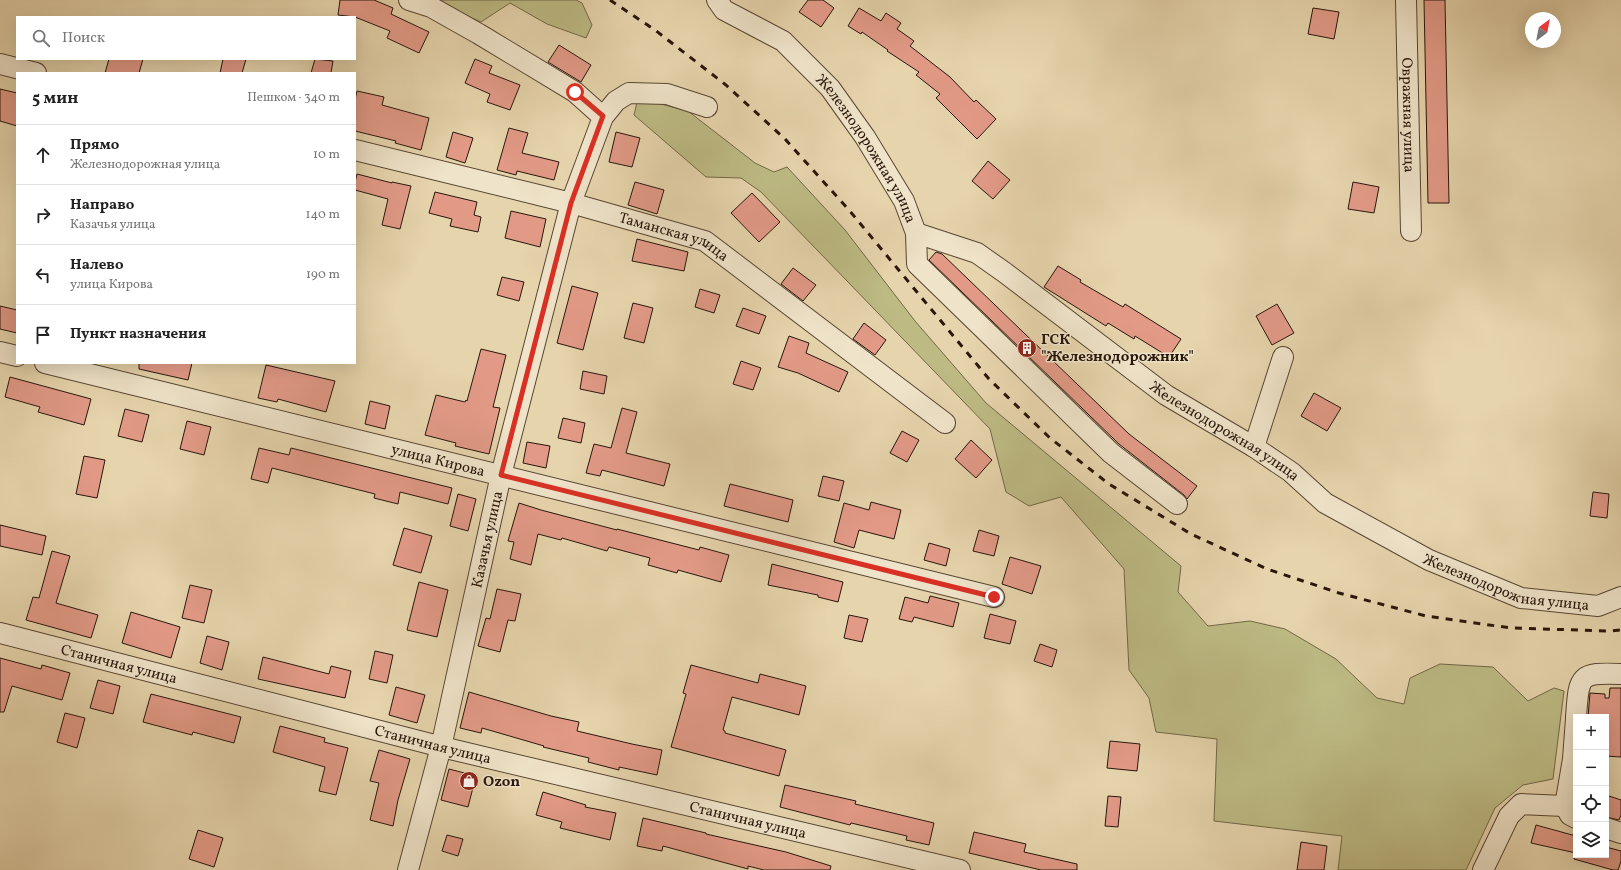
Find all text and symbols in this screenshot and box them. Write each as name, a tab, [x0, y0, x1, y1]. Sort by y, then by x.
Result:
north arrow	[1525, 12, 1561, 48]
search box	[16, 16, 356, 60]
icon: search	[30, 27, 52, 49]
text: Поиск	[62, 28, 105, 49]
street label: Овражная улица	[1395, 57, 1419, 173]
street label: Железнодорожная улица	[810, 70, 920, 226]
route start	[566, 83, 584, 101]
text: 5 мин	[32, 87, 78, 110]
text: Пешком · 340 m	[247, 89, 340, 107]
text: Прямо	[70, 135, 119, 156]
icon: ahead	[32, 144, 54, 166]
text: 10 m	[313, 146, 340, 164]
text: Железнодорожная улица	[70, 156, 220, 174]
text: Направо	[70, 195, 134, 216]
icon: right	[32, 204, 54, 226]
text: 140 m	[306, 206, 340, 224]
street label: Таманская улица	[616, 208, 732, 267]
text: Казачья улица	[70, 216, 156, 234]
text: Налево	[70, 255, 124, 276]
icon: left	[32, 264, 54, 286]
text: 190 m	[306, 266, 340, 284]
text: улица Кирова	[70, 276, 153, 294]
icon: arrive	[32, 324, 54, 346]
text: Пункт назначения	[70, 324, 206, 345]
place label: ГСК "Железнодорожник"	[1041, 330, 1194, 368]
building icon: ГСК "Железнодорожник"	[1016, 337, 1038, 359]
street label: Железнодорожная улица	[1144, 377, 1303, 487]
street label: улица Кирова	[389, 440, 487, 483]
street label: Казачья улица	[467, 489, 509, 590]
street label: Железнодорожная улица	[1419, 550, 1590, 617]
route end	[985, 588, 1003, 606]
street label: Станичная улица	[58, 640, 179, 690]
map controls	[1573, 714, 1609, 858]
button: +	[1573, 714, 1609, 750]
street label: Станичная улица	[372, 721, 493, 770]
button: −	[1573, 750, 1609, 786]
shop icon: Ozon	[458, 770, 480, 792]
place label: Ozon	[483, 772, 520, 793]
button: locate	[1573, 786, 1609, 822]
street label: Станичная улица	[687, 797, 808, 845]
button: layers	[1573, 822, 1609, 858]

